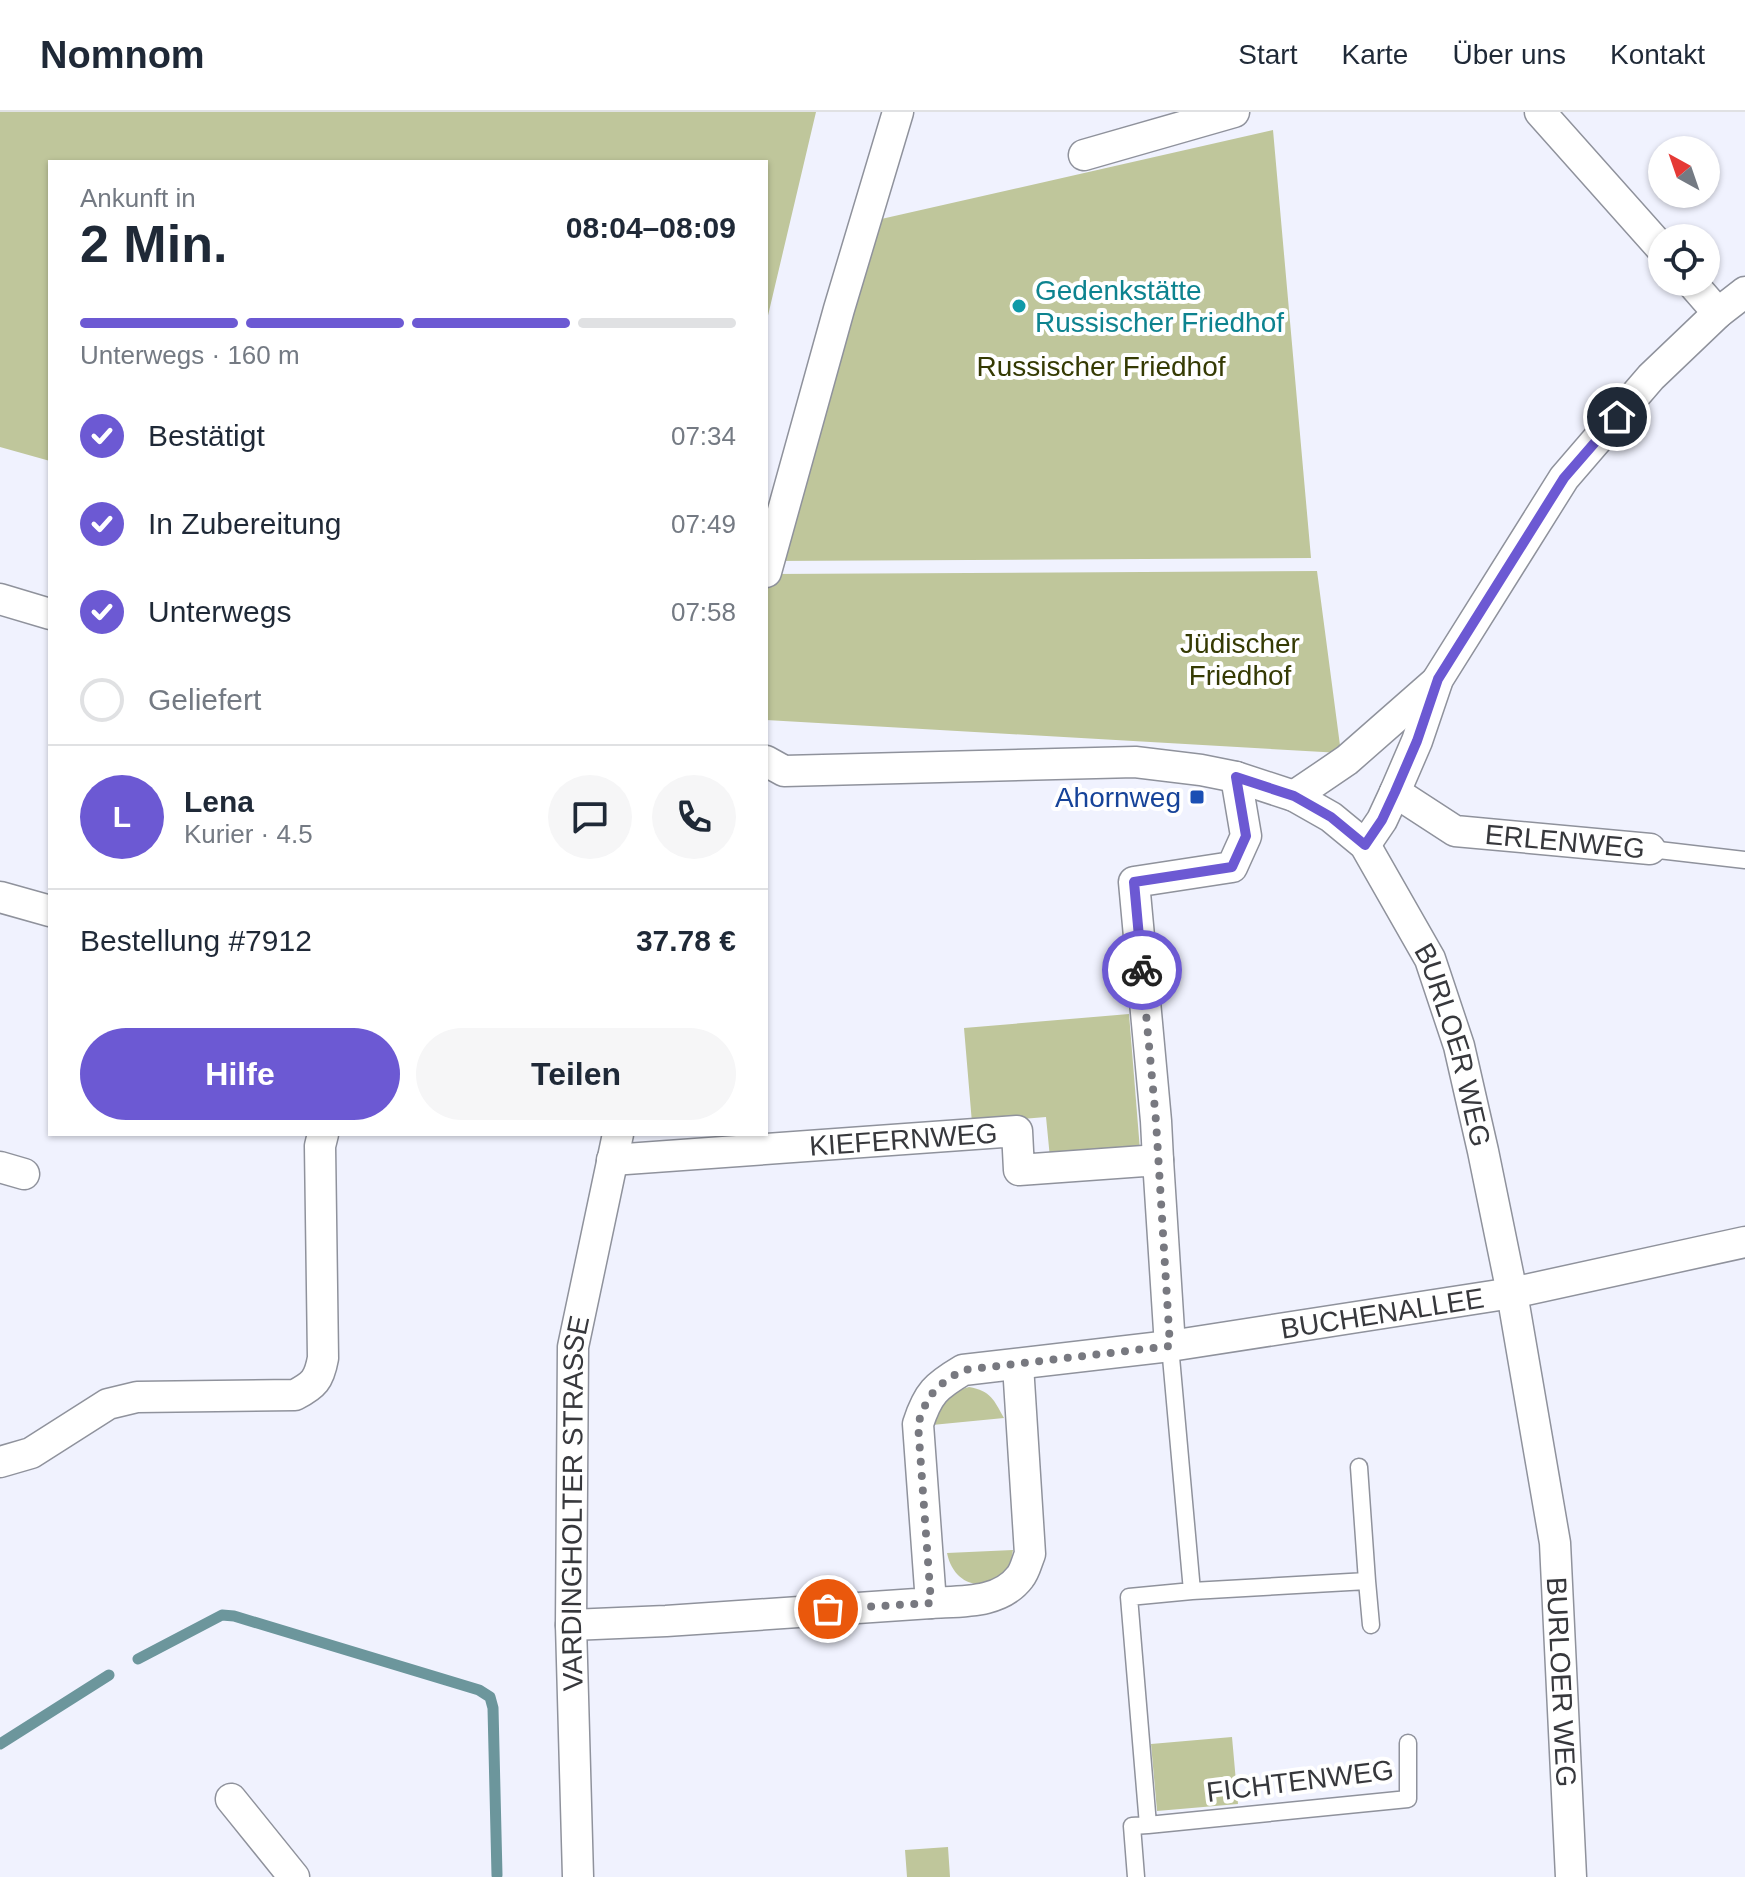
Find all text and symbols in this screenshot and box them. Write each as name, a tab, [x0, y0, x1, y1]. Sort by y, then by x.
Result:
text: Nomnom	[40, 34, 205, 76]
text: Start	[1238, 39, 1297, 70]
text: Karte	[1341, 39, 1408, 70]
text: Über uns	[1452, 39, 1566, 70]
text: Kontakt	[1610, 39, 1705, 70]
north arrow	[1648, 136, 1720, 208]
map controls	[1648, 136, 1720, 296]
text: Ankunft in	[80, 183, 196, 213]
text: 08:04–08:09	[566, 211, 736, 244]
text: 2 Min.	[80, 215, 227, 273]
button: locate	[1648, 224, 1720, 296]
place label: Gedenkstätte Russischer Friedhof	[1035, 275, 1284, 338]
marker: Gedenkstätte Russischer Friedhof	[1010, 297, 1028, 315]
text: Unterwegs · 160 m	[80, 340, 300, 370]
park label: Russischer Friedhof	[977, 351, 1226, 382]
pin	[1583, 383, 1651, 451]
icon: home	[1595, 395, 1639, 439]
icon: check	[80, 414, 124, 458]
text: Bestätigt	[148, 419, 265, 452]
text: 07:34	[671, 421, 736, 451]
icon: check	[80, 502, 124, 546]
text: In Zubereitung	[148, 507, 341, 540]
text: 07:49	[671, 509, 736, 539]
icon: check	[80, 590, 124, 634]
text: Unterwegs	[148, 595, 291, 628]
text: 07:58	[671, 597, 736, 627]
park label: Jüdischer Friedhof	[1180, 628, 1300, 691]
text: Geliefert	[148, 683, 261, 716]
button: chat	[548, 775, 632, 859]
button: phone	[652, 775, 736, 859]
place label: Ahornweg	[1055, 782, 1181, 813]
text: Lena	[184, 785, 254, 818]
marker: Ahornweg	[1188, 788, 1206, 806]
text: L	[113, 800, 131, 833]
street label: ERLENWEG	[1484, 818, 1646, 864]
text: Kurier · 4.5	[184, 819, 313, 849]
text: Bestellung #7912	[80, 924, 312, 957]
text: 37.78 €	[636, 924, 736, 957]
courier	[1102, 930, 1182, 1010]
street label: BURLOER WEG	[1409, 938, 1497, 1149]
icon: bike	[1120, 948, 1164, 992]
button: Hilfe	[80, 1028, 400, 1120]
button: Teilen	[416, 1028, 736, 1120]
street label: KIEFERNWEG	[808, 1117, 998, 1161]
street label: BUCHENALLEE	[1278, 1282, 1486, 1344]
street label: VARDINGHOLTER STRASSE	[555, 1313, 595, 1691]
pin	[794, 1575, 862, 1643]
street label: BURLOER WEG	[1541, 1576, 1582, 1788]
icon: bag	[806, 1587, 850, 1631]
street label: FICHTENWEG	[1205, 1754, 1395, 1808]

